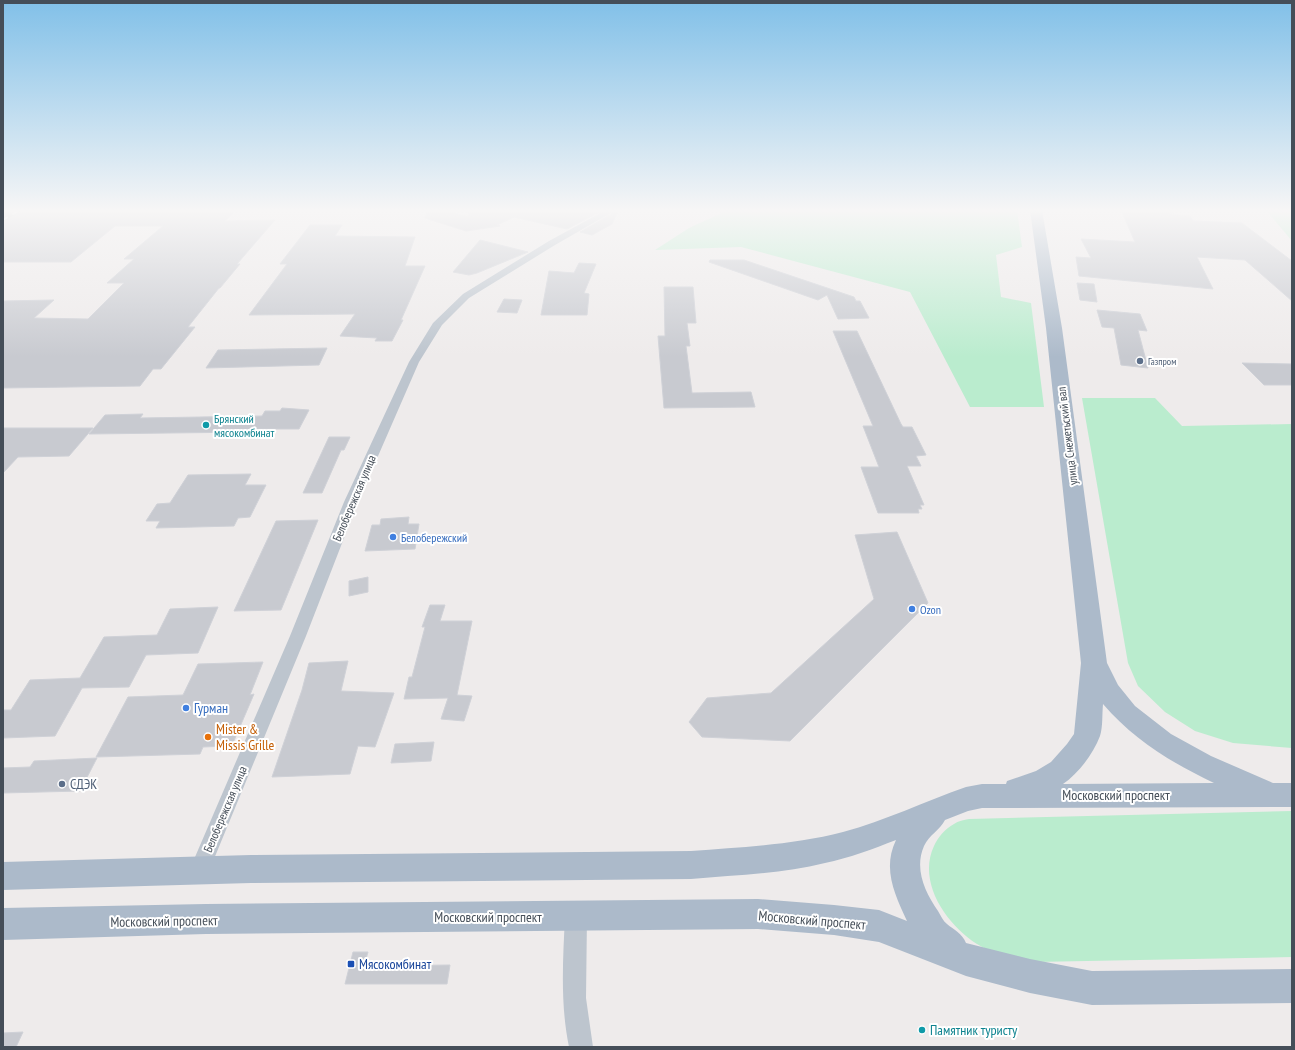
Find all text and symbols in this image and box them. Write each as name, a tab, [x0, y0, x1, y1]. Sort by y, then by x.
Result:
place label: Газпром	[1148, 355, 1176, 368]
marker: Газпром	[1135, 356, 1145, 366]
street label: улица Снежетьский вал	[1054, 386, 1080, 486]
place label: Брянский мясокомбинат	[214, 411, 275, 440]
marker: Брянский мясокомбинат	[201, 420, 211, 430]
street label: Белобережская улица	[329, 452, 379, 543]
place label: Белобережский	[401, 530, 467, 545]
marker: Белобережский	[388, 532, 398, 542]
place label: Ozon	[920, 602, 941, 617]
marker: Ozon	[907, 604, 917, 614]
place label: Гурман	[194, 699, 228, 717]
marker: Гурман	[181, 703, 191, 713]
place label: Mister & Missis Grille	[216, 720, 274, 754]
marker: Mister & Missis Grille	[203, 732, 213, 742]
street label: Белобережская улица	[200, 763, 250, 854]
place label: СДЭК	[70, 775, 97, 793]
marker: СДЭК	[57, 779, 67, 789]
street label: Московский проспект	[1062, 786, 1170, 804]
street label: Московский проспект	[758, 906, 867, 934]
street label: Московский проспект	[434, 908, 542, 926]
street label: Московский проспект	[110, 911, 218, 931]
place label: Мясокомбинат	[359, 955, 432, 973]
marker: Мясокомбинат	[346, 959, 356, 969]
place label: Памятник туристу	[930, 1021, 1018, 1039]
marker: Памятник туристу	[917, 1025, 927, 1035]

